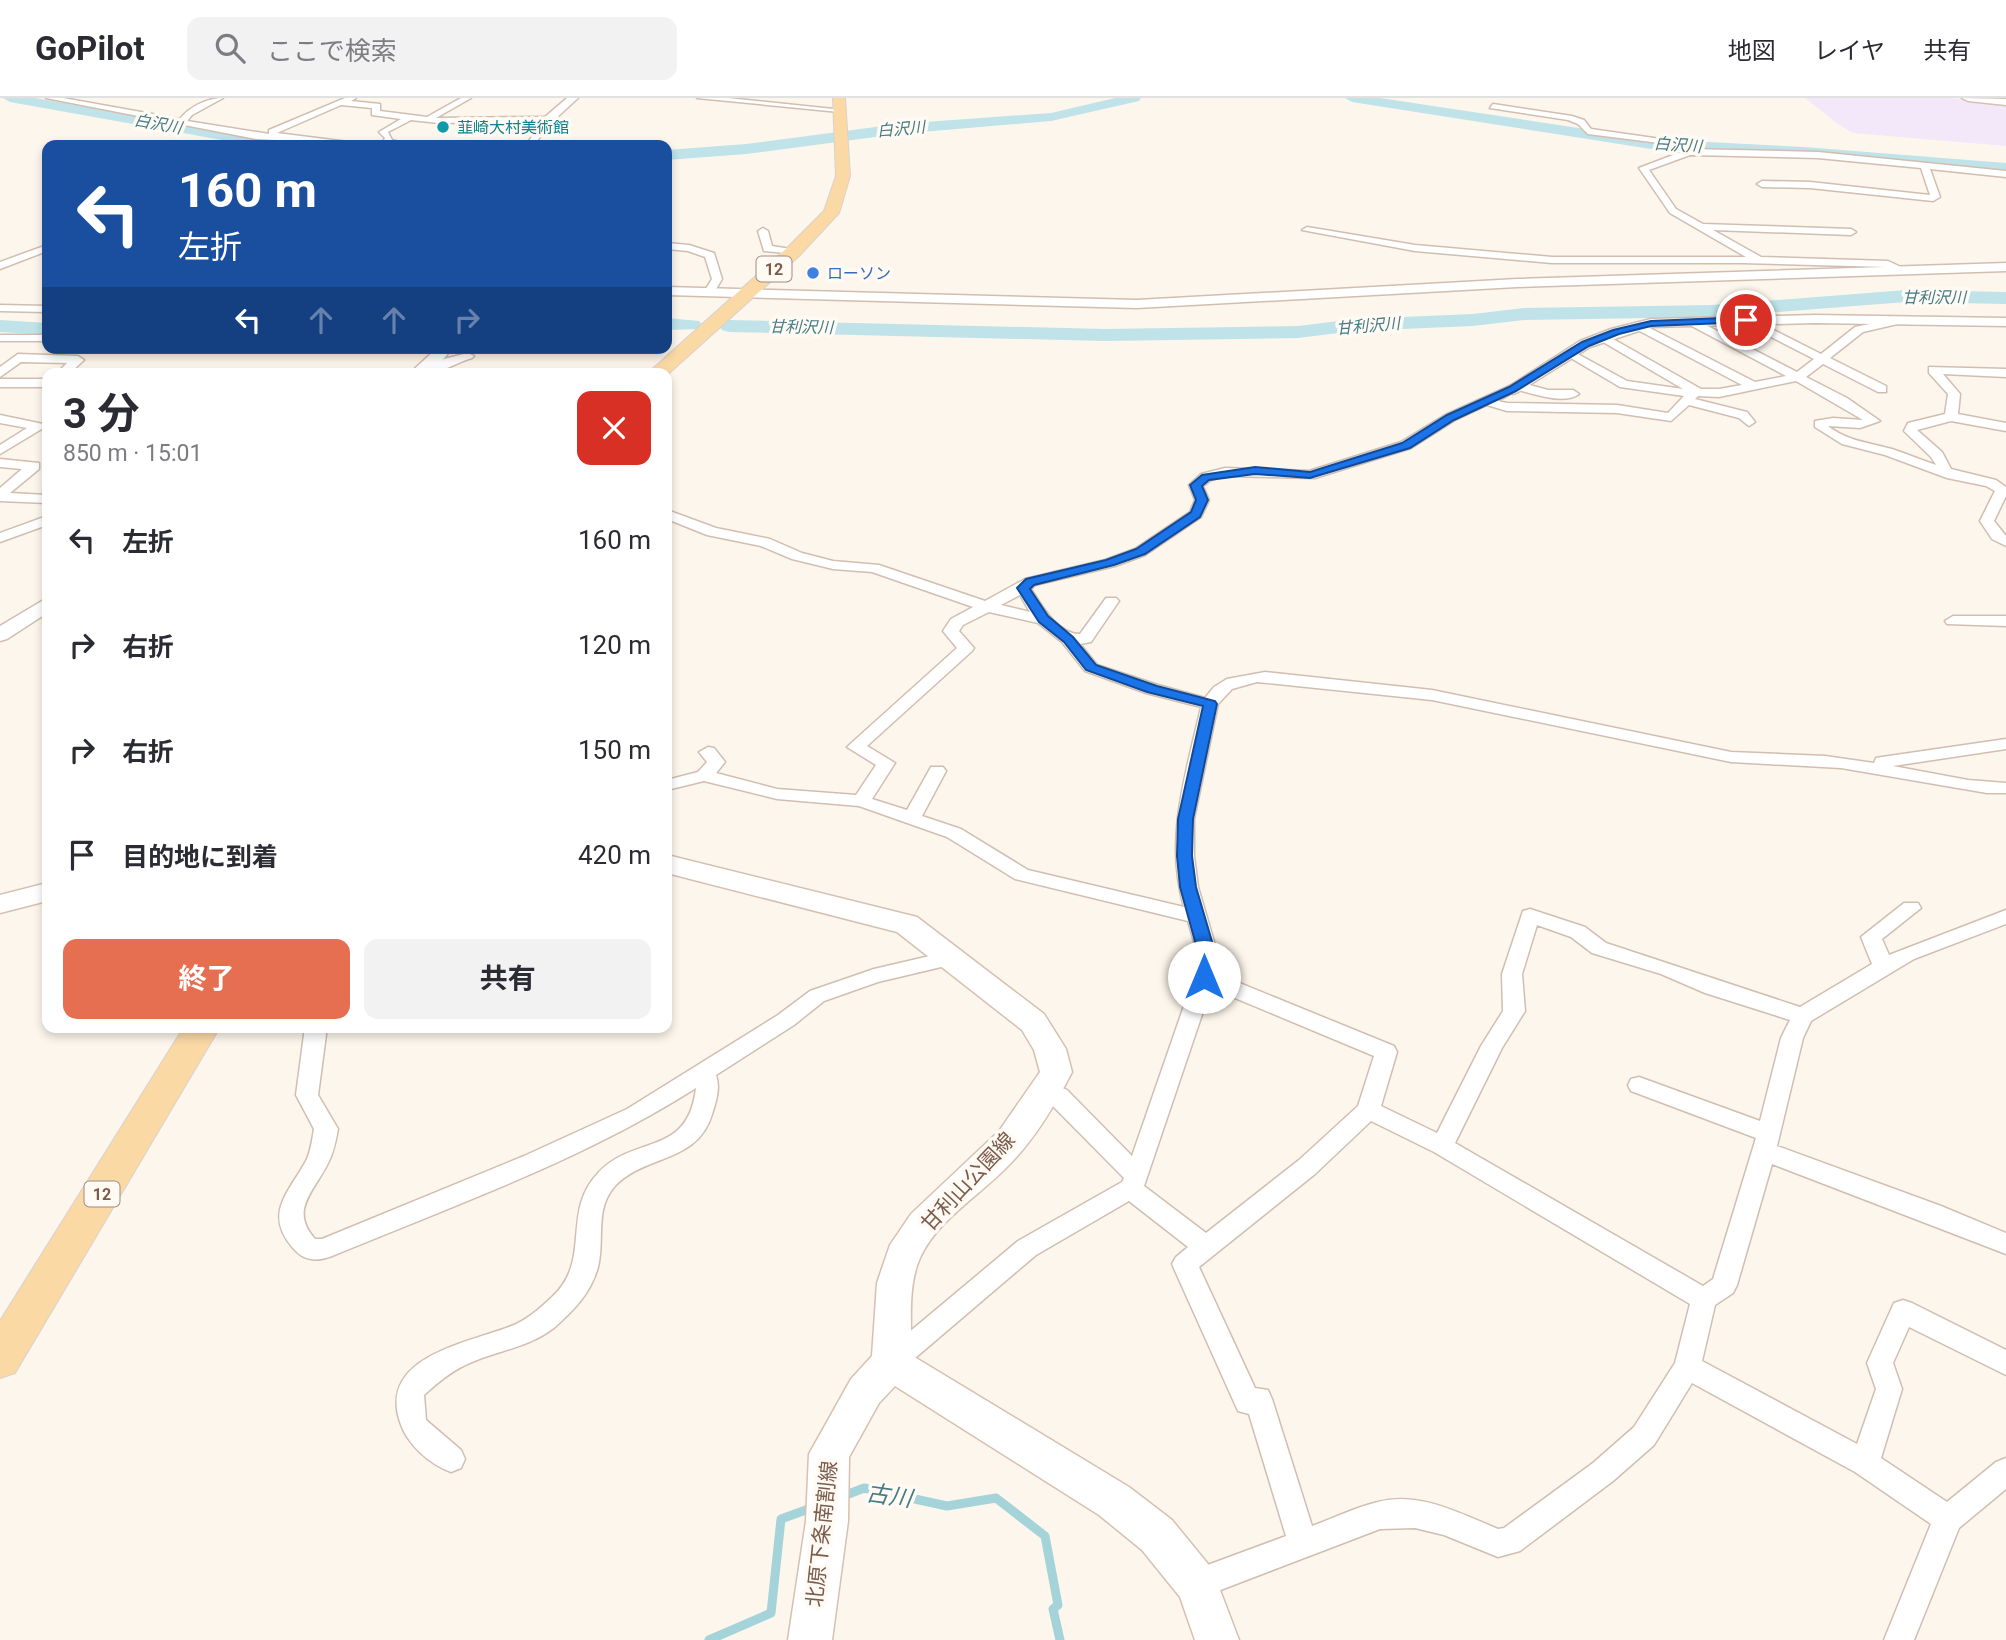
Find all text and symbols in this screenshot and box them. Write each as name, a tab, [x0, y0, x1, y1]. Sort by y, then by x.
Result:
search box	[187, 17, 677, 80]
text: GoPilot	[35, 29, 145, 68]
icon: search	[211, 29, 249, 67]
text: ここで検索	[267, 36, 397, 66]
text: 地図	[1728, 37, 1776, 65]
text: レイヤ	[1814, 37, 1885, 65]
text: 共有	[1923, 37, 1971, 65]
water label: 白沢川	[133, 110, 185, 138]
water label: 白沢川	[876, 117, 928, 141]
place label: 韮崎大村美術館	[457, 118, 569, 137]
marker: 韮崎大村美術館	[435, 119, 451, 135]
water label: 白沢川	[1653, 134, 1705, 156]
text: 160 m	[178, 162, 317, 219]
icon: left	[63, 168, 154, 259]
text: 左折	[178, 228, 242, 266]
road number: 12	[756, 256, 792, 281]
place label: ローソン	[827, 264, 891, 283]
marker: ローソン	[805, 265, 821, 281]
water label: 甘利沢川	[1902, 288, 1968, 307]
pin	[1716, 290, 1776, 350]
icon: left	[229, 301, 267, 339]
icon: ahead	[302, 301, 340, 339]
icon: ahead	[375, 301, 413, 339]
icon: right	[448, 301, 486, 339]
icon: arrive	[1727, 301, 1765, 339]
water label: 甘利沢川	[1335, 314, 1403, 338]
water label: 甘利沢川	[769, 317, 835, 337]
text: 3 分	[63, 389, 140, 438]
button: close	[577, 391, 651, 465]
text: 850 m · 15:01	[63, 440, 202, 467]
icon: left	[63, 521, 101, 559]
text: 160 m	[578, 525, 651, 555]
text: 左折	[122, 527, 174, 557]
icon: right	[63, 626, 101, 664]
text: 120 m	[578, 630, 651, 660]
text: 右折	[122, 632, 174, 662]
icon: right	[63, 731, 101, 769]
text: 150 m	[578, 735, 651, 765]
text: 右折	[122, 737, 174, 767]
icon: arrive	[63, 836, 101, 874]
text: 420 m	[578, 840, 651, 870]
text: 目的地に到着	[122, 842, 278, 872]
button: 終了	[63, 939, 350, 1019]
button: 共有	[364, 939, 651, 1019]
position arrow	[1167, 940, 1241, 1014]
street label: 甘利山公園線	[916, 1128, 1020, 1236]
road number: 12	[84, 1182, 119, 1206]
street label: 北原下条南割線	[802, 1460, 842, 1608]
water label: 古川	[864, 1479, 917, 1513]

